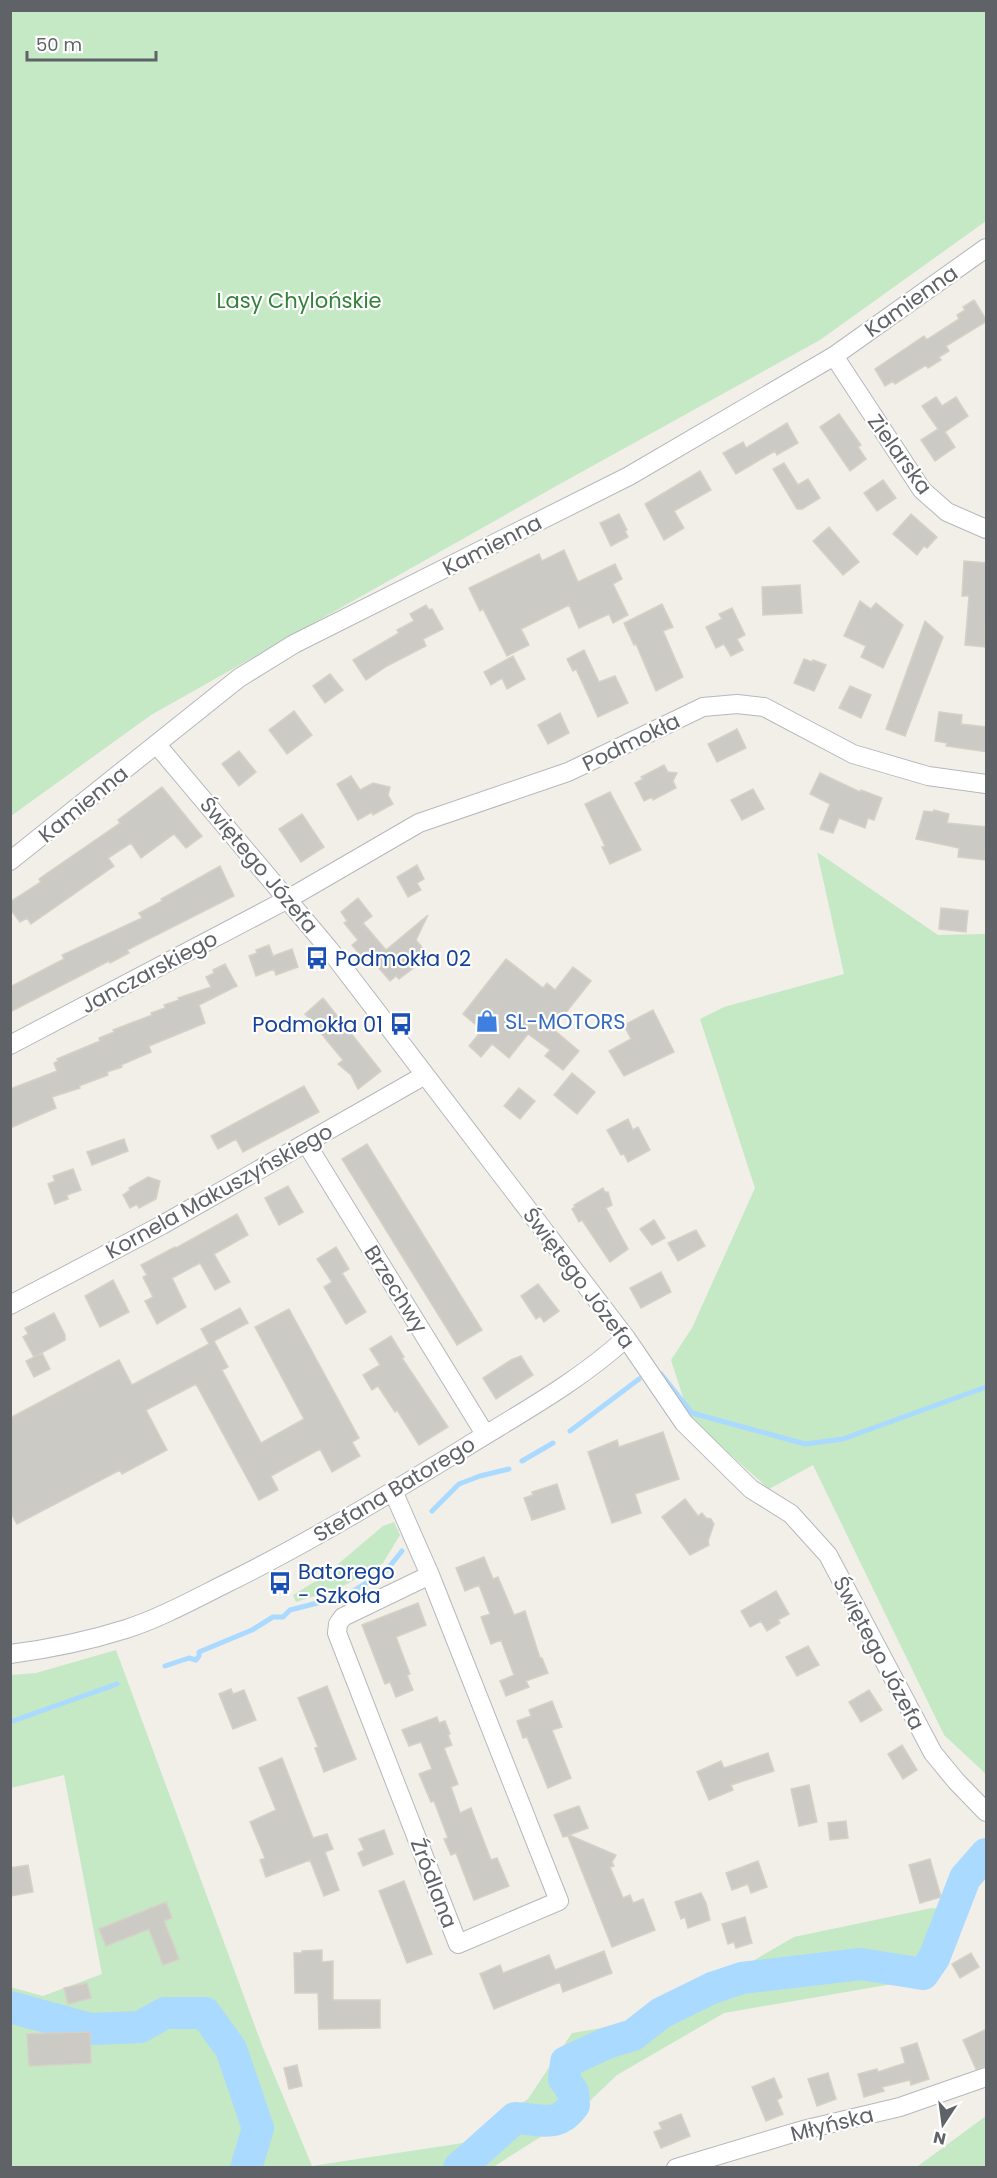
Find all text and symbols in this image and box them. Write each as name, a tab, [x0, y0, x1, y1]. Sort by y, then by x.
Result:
scale bar	[27, 24, 156, 62]
text: 50 m	[36, 32, 82, 57]
street label: Kamienna	[859, 258, 963, 344]
park label: Lasy Chylońskie	[216, 286, 382, 315]
street label: Zielarska	[861, 408, 939, 500]
street label: Kamienna	[437, 508, 547, 582]
street label: Podmokła	[577, 706, 685, 778]
street label: Kamienna	[32, 759, 134, 849]
street label: Świętego Józefa	[193, 791, 325, 939]
street label: Janczarskiego	[76, 924, 222, 1020]
place label: Podmokła 02	[335, 944, 471, 973]
bus stop icon: Podmokła 02	[304, 945, 330, 971]
place label: SL-MOTORS	[505, 1007, 626, 1036]
shop icon: SL-MOTORS	[474, 1008, 500, 1034]
place label: Podmokła 01	[252, 1010, 383, 1039]
bus stop icon: Podmokła 01	[388, 1011, 414, 1037]
street label: Kornela Makuszyńskiego	[100, 1116, 338, 1266]
street label: Świętego Józefa	[516, 1201, 642, 1355]
street label: Brzechwy	[358, 1240, 434, 1339]
street label: Stefana Batorego	[308, 1429, 480, 1549]
place label: Batorego - Szkoła	[298, 1557, 395, 1610]
bus stop icon: Batorego - Szkoła	[267, 1570, 293, 1596]
street label: Świętego Józefa	[826, 1571, 932, 1735]
street label: Źródlana	[404, 1834, 464, 1932]
north arrow	[913, 2094, 973, 2154]
street label: Młyńska	[787, 2100, 877, 2148]
text: N	[931, 2126, 948, 2151]

